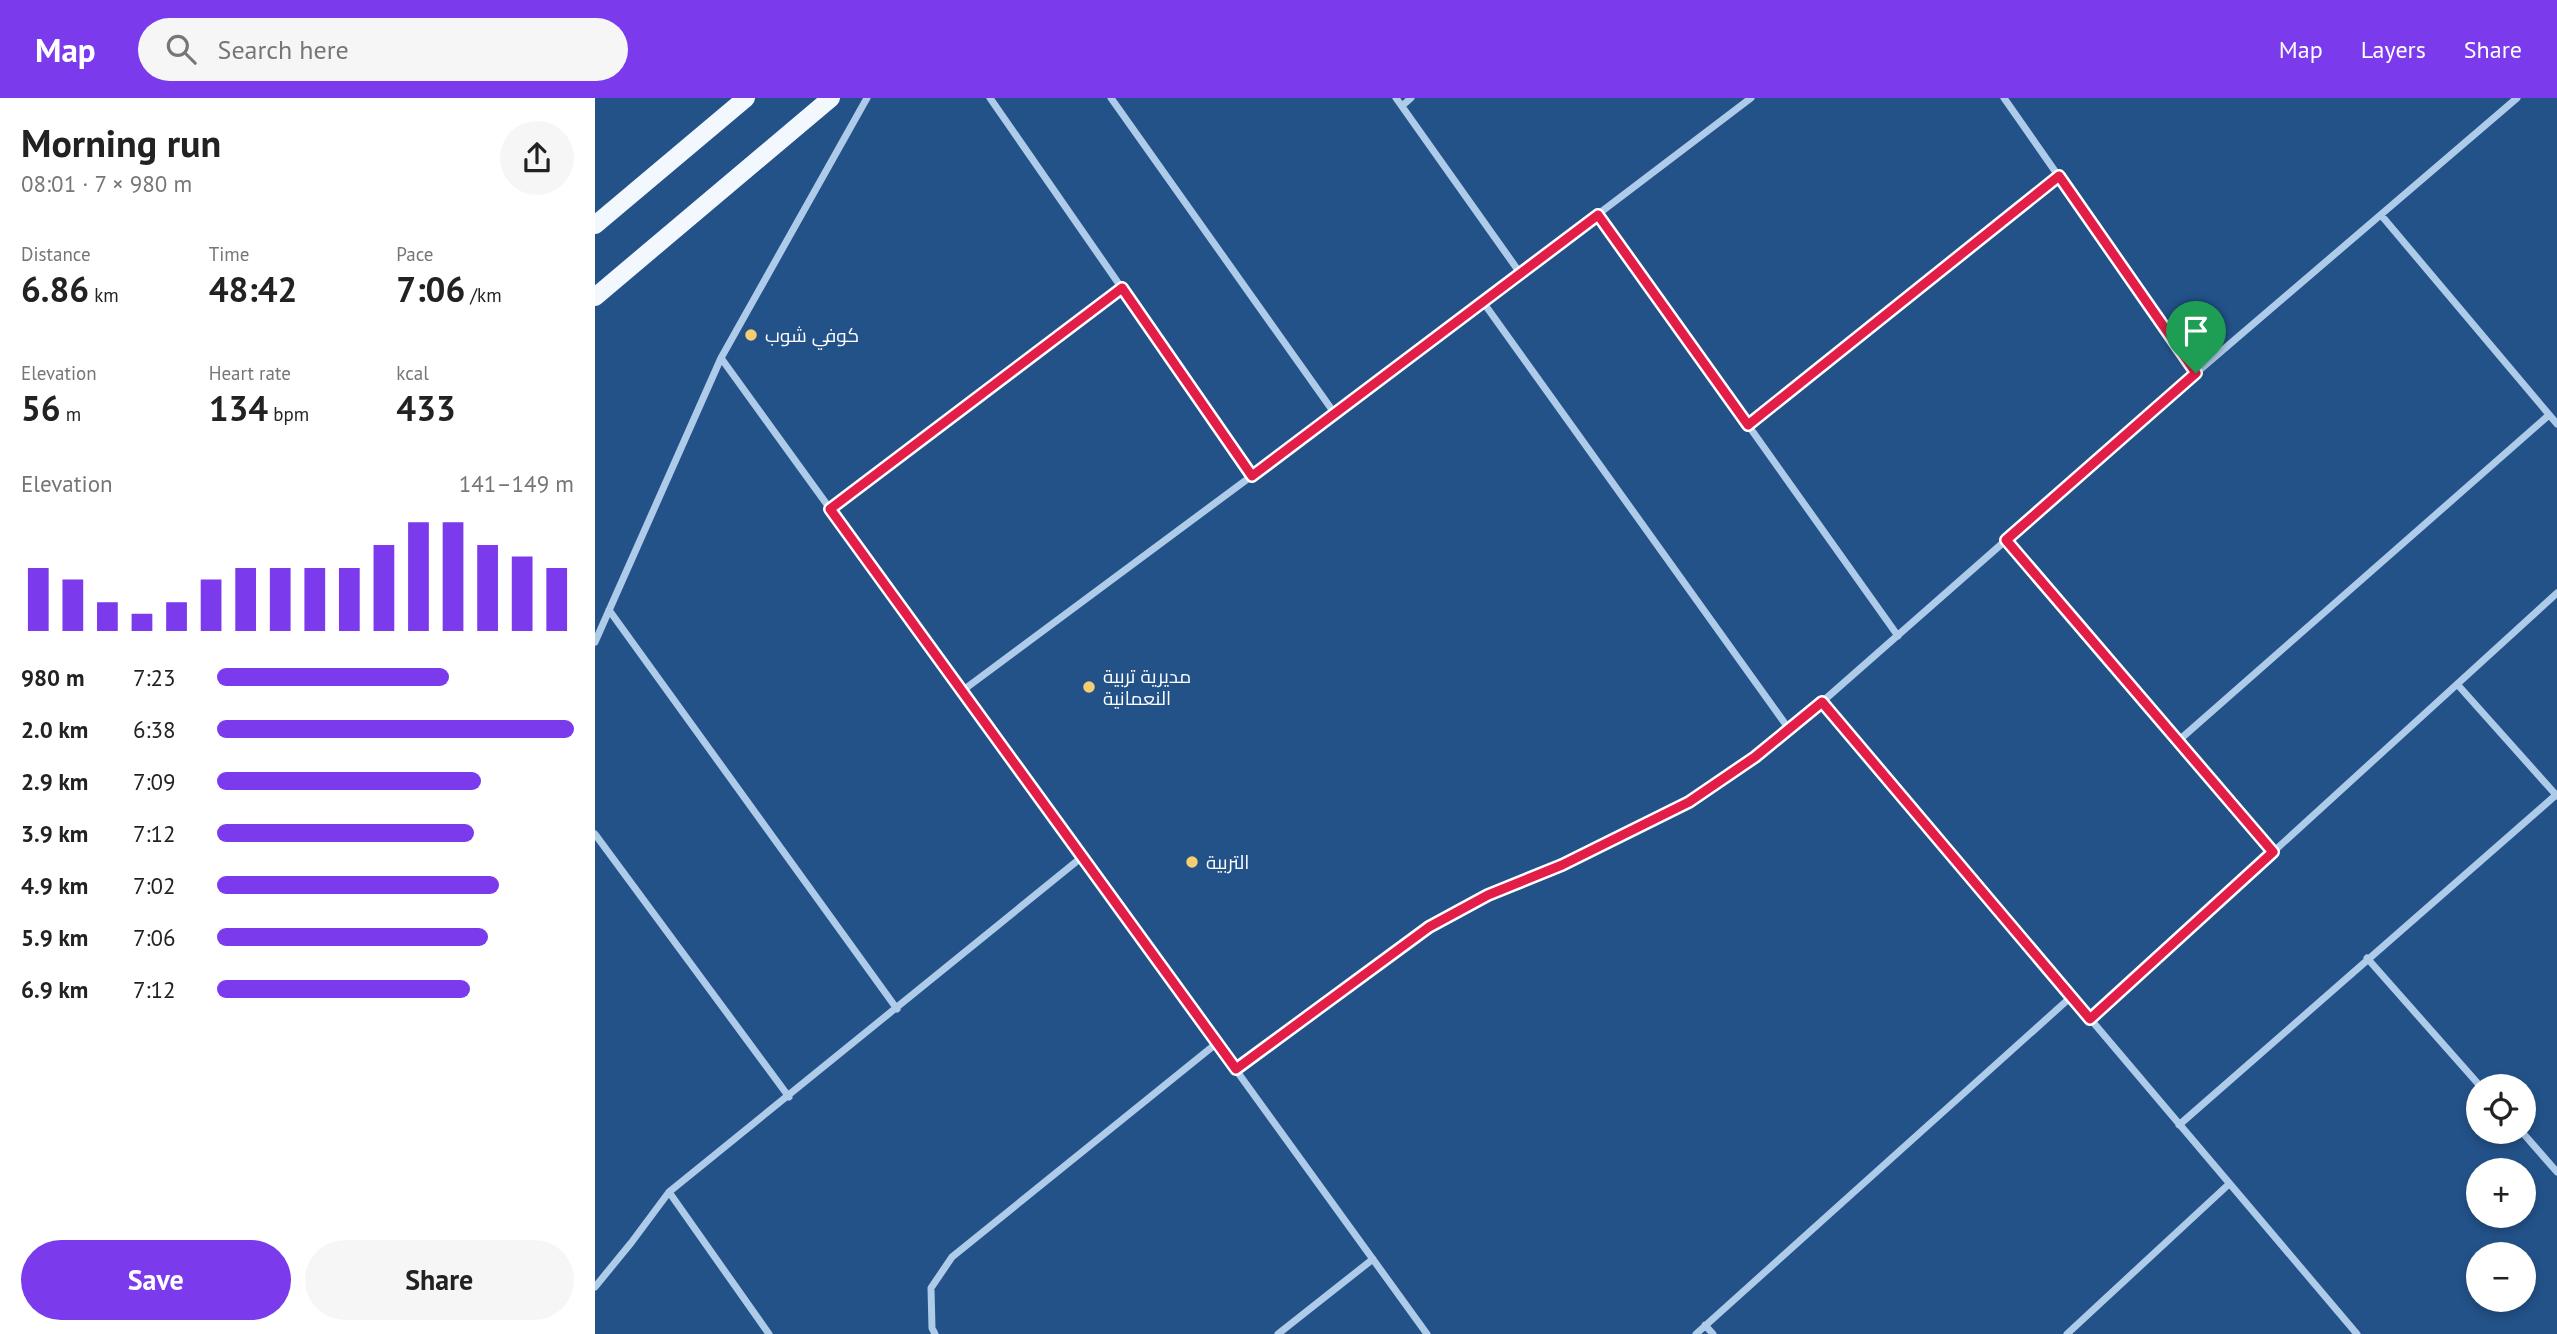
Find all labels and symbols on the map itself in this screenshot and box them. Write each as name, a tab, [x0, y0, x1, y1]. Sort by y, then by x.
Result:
pin	[2166, 301, 2226, 373]
place label: كوفي شوب	[765, 323, 859, 350]
marker: كوفي شوب	[743, 327, 759, 343]
place label: مديرية تربية النعمانية	[1103, 664, 1191, 710]
marker: مديرية تربية النعمانية	[1081, 679, 1097, 695]
place label: التربية	[1206, 850, 1249, 874]
marker: التربية	[1184, 854, 1200, 870]

